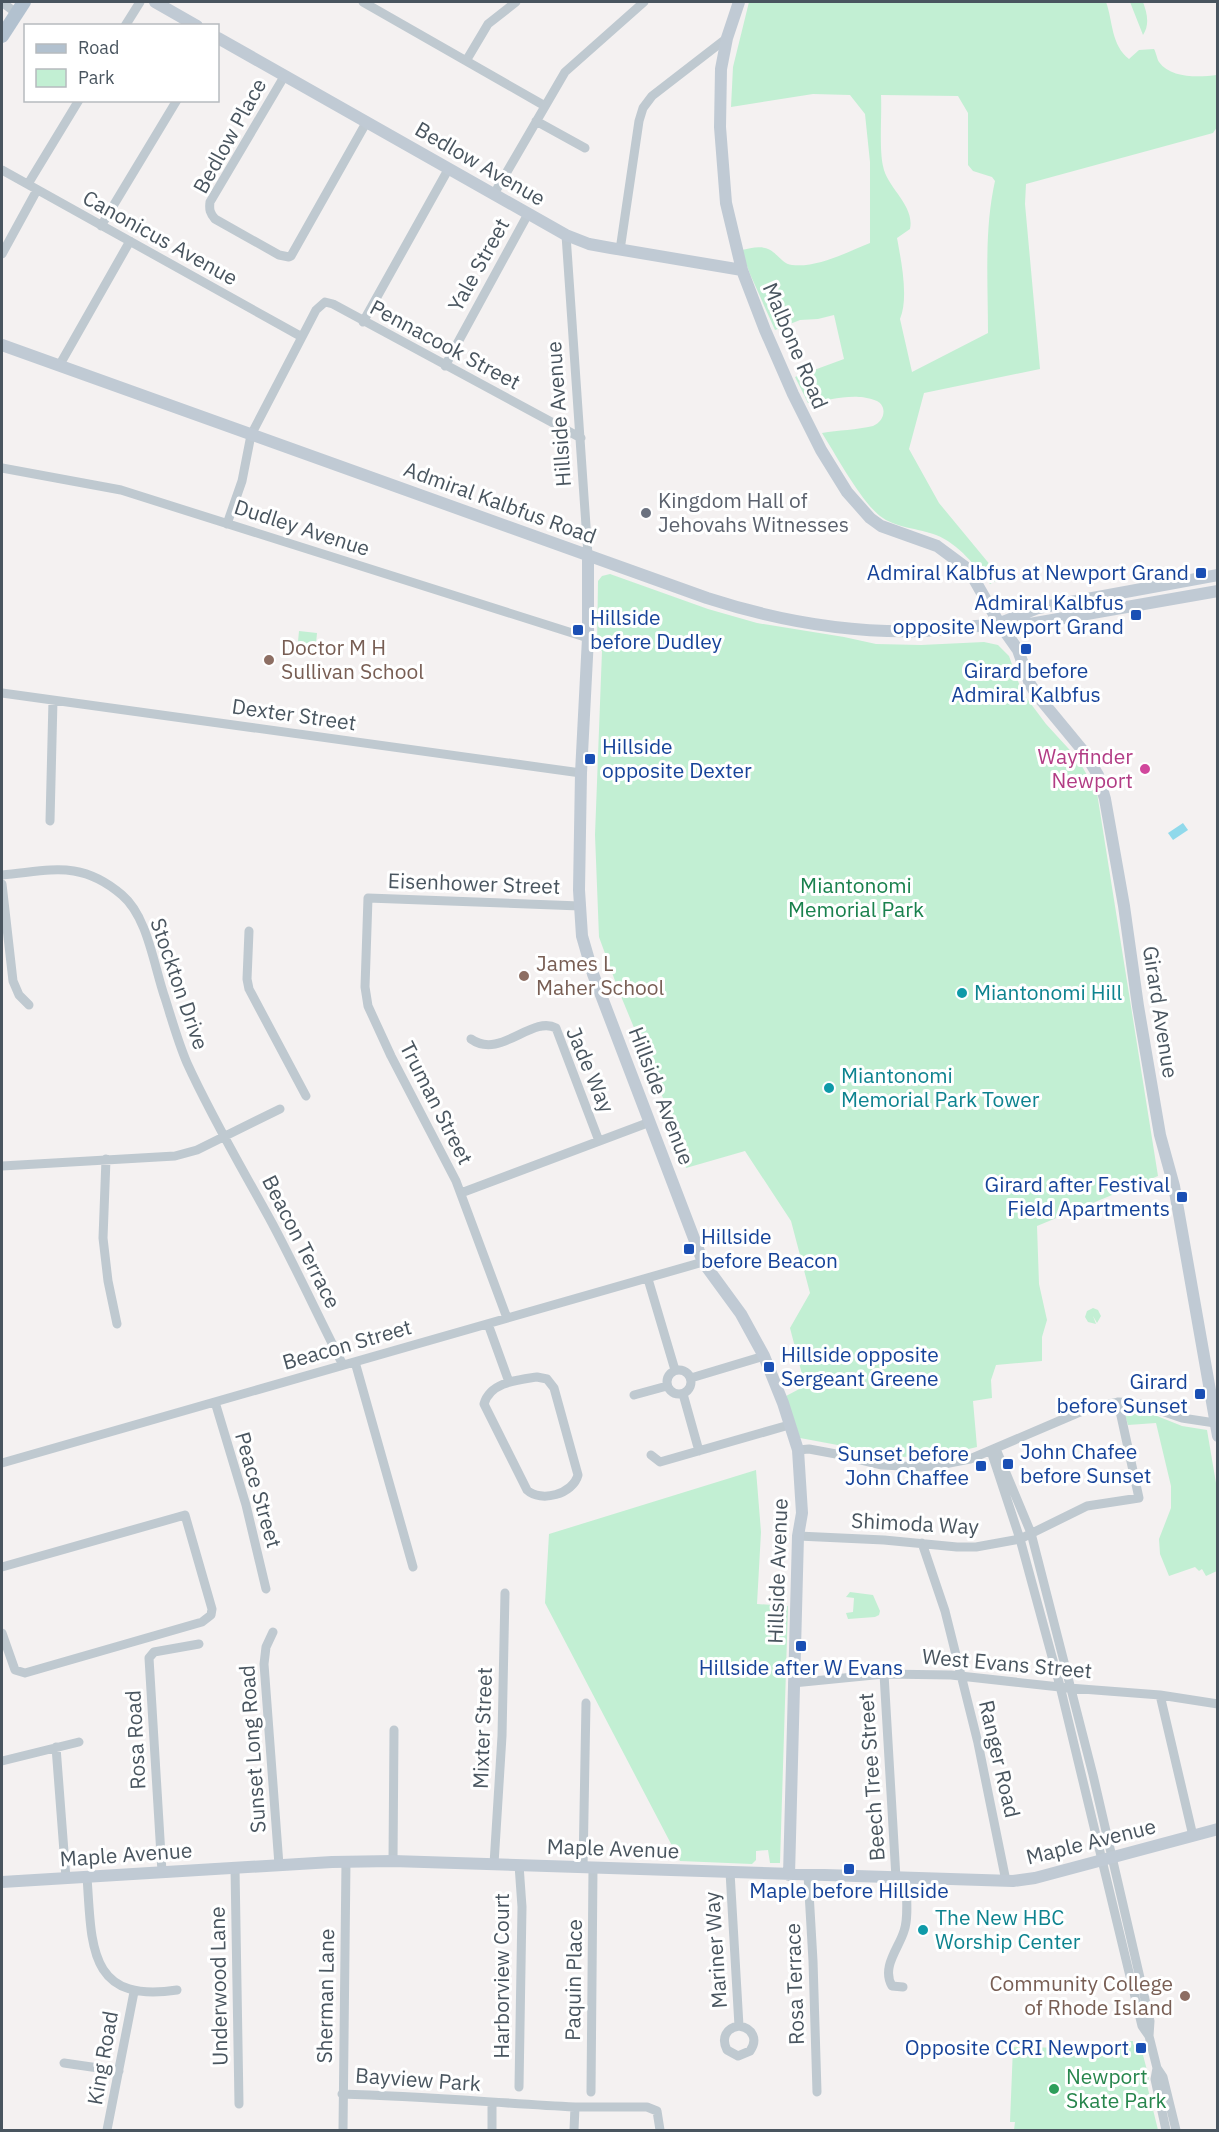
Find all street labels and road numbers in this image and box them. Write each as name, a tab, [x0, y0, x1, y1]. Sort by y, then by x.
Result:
street label: Bedlow Place	[186, 73, 272, 198]
street label: Bedlow Avenue	[410, 115, 551, 212]
street label: Canonicus Avenue	[78, 183, 243, 291]
street label: Yale Street	[441, 213, 515, 316]
street label: Malbone Road	[757, 278, 835, 413]
street label: Pennacook Street	[365, 293, 526, 396]
street label: Hillside Avenue	[539, 340, 577, 488]
street label: Admiral Kalbfus Road	[400, 454, 600, 550]
street label: Dudley Avenue	[231, 492, 374, 562]
street label: Dexter Street	[230, 691, 358, 737]
street label: Eisenhower Street	[387, 866, 561, 900]
street label: Stockton Drive	[144, 914, 216, 1053]
street label: Girard Avenue	[1137, 944, 1185, 1080]
street label: Jade Way	[560, 1022, 622, 1117]
street label: Hillside Avenue	[623, 1023, 701, 1169]
street label: Truman Street	[394, 1036, 480, 1169]
street label: Beacon Terrace	[256, 1170, 348, 1313]
street label: Beacon Street	[279, 1312, 415, 1376]
street label: Peace Street	[229, 1428, 289, 1551]
street label: Hillside Avenue	[760, 1498, 794, 1644]
street label: Shimoda Way	[850, 1506, 980, 1540]
street label: West Evans Street	[921, 1642, 1093, 1684]
street label: Sunset Long Road	[232, 1664, 272, 1834]
street label: Mixter Street	[466, 1666, 498, 1789]
street label: Rosa Road	[118, 1690, 152, 1790]
street label: Beech Tree Street	[851, 1692, 891, 1862]
street label: Ranger Road	[973, 1697, 1027, 1820]
street label: Maple Avenue	[1023, 1811, 1159, 1871]
street label: Maple Avenue	[546, 1832, 680, 1864]
street label: Maple Avenue	[59, 1835, 193, 1873]
street label: Mariner Way	[697, 1890, 733, 2010]
street label: Harborview Court	[487, 1893, 515, 2059]
street label: Underwood Lane	[203, 1906, 233, 2066]
street label: Paquin Place	[558, 1919, 588, 2041]
street label: Rosa Terrace	[778, 1923, 810, 2045]
street label: Sherman Lane	[310, 1928, 340, 2064]
street label: King Road	[80, 2009, 124, 2107]
street label: Bayview Park	[354, 2061, 482, 2097]

